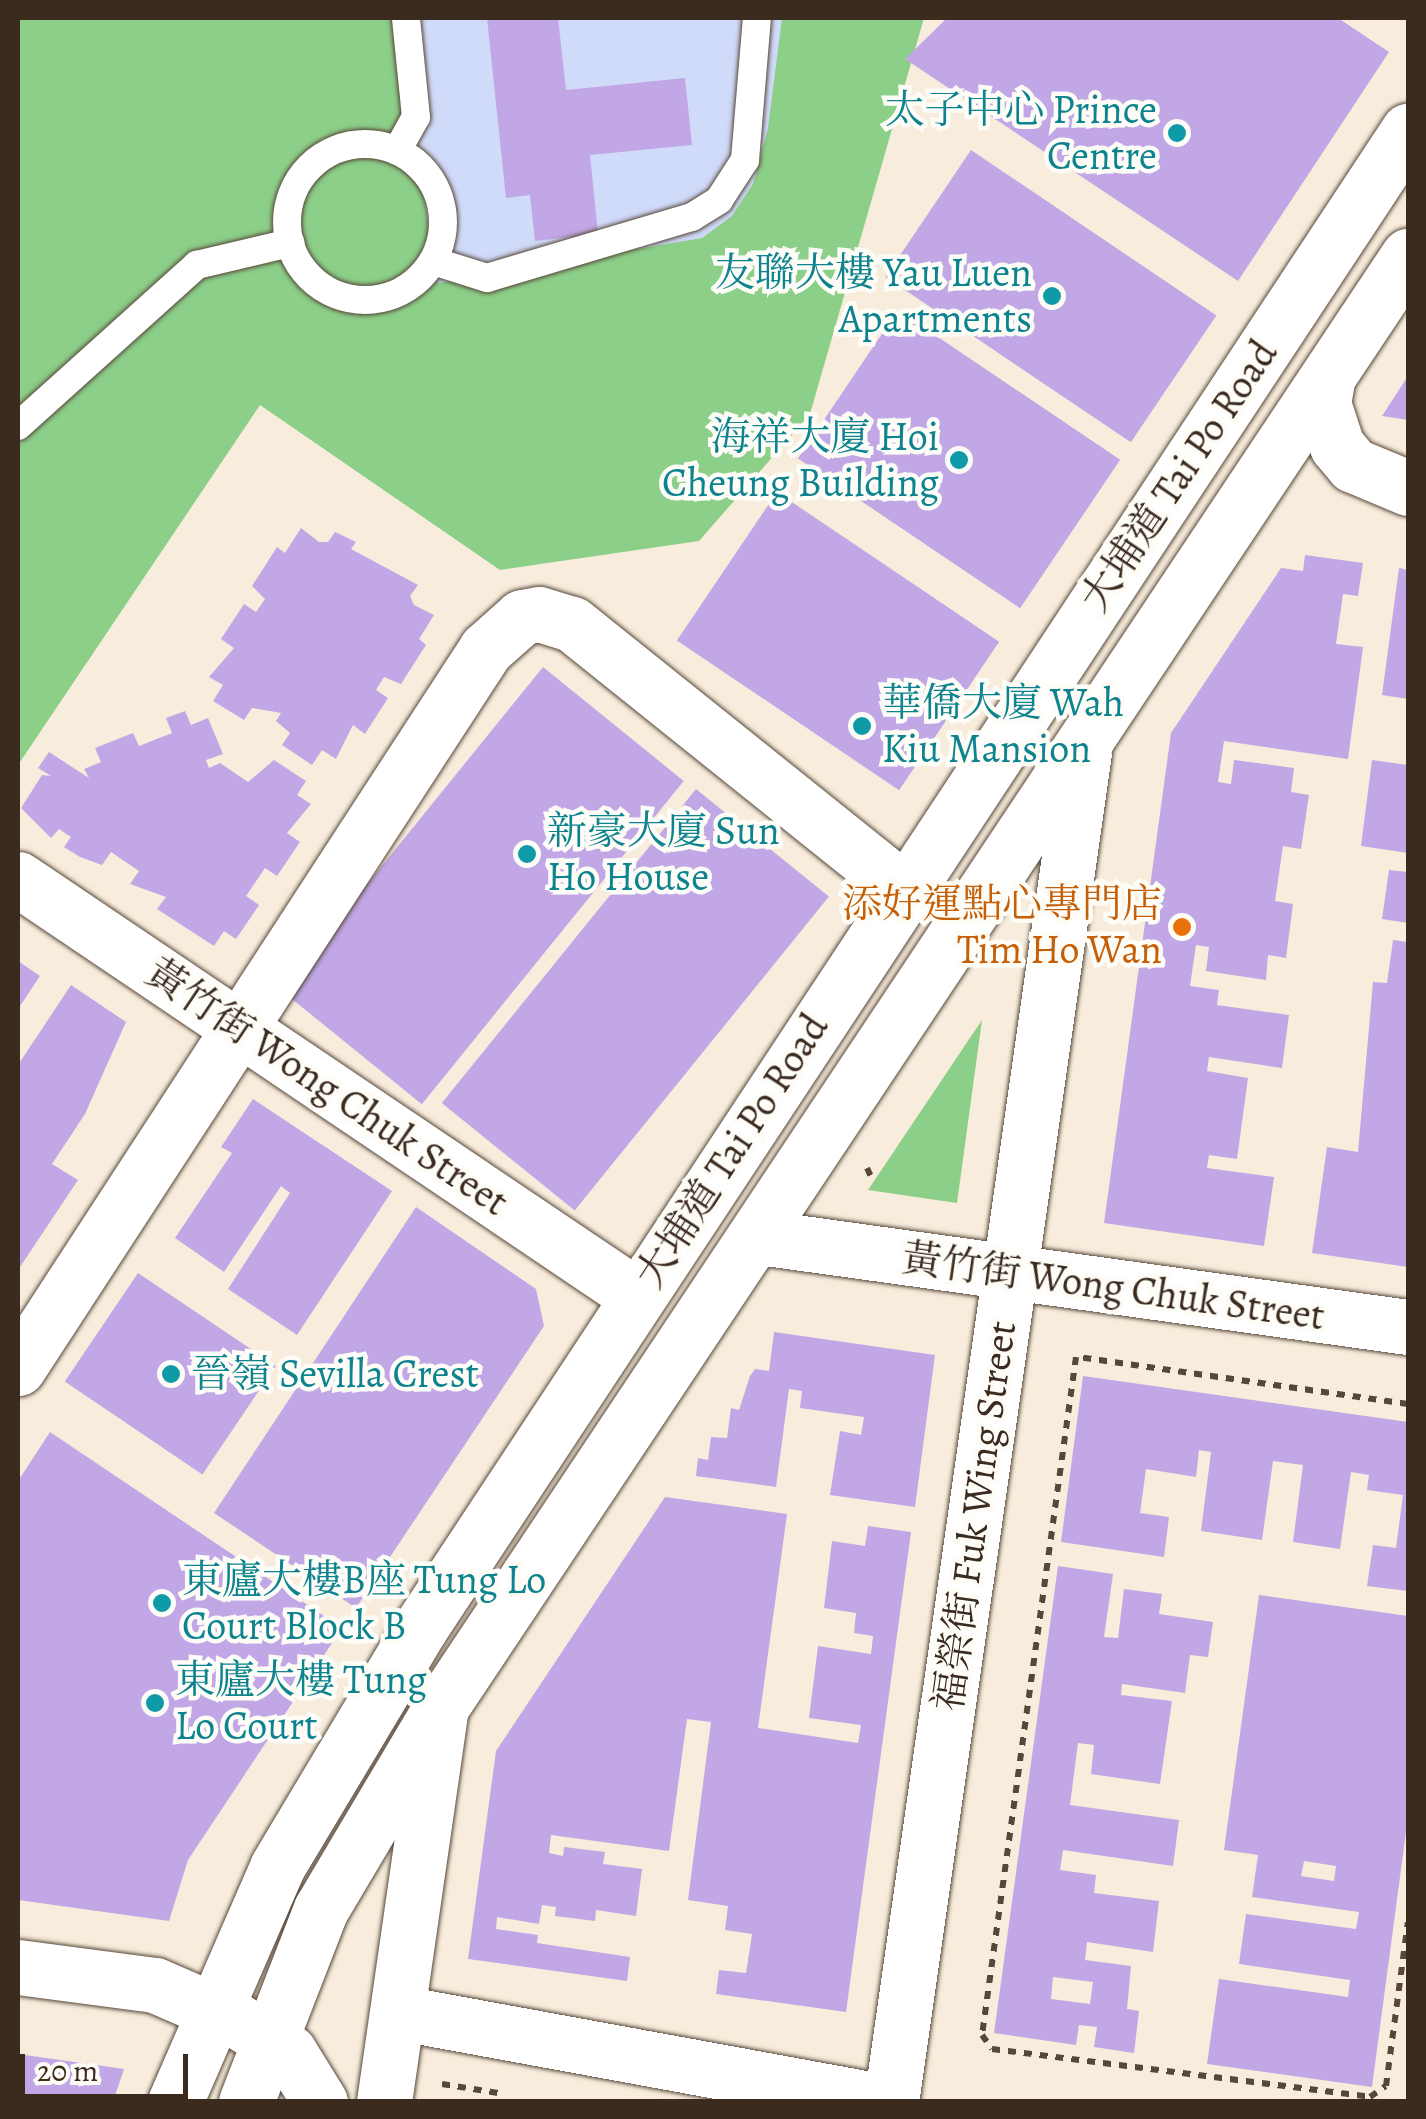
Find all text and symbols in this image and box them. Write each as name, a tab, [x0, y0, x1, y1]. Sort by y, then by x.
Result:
place label: 太子中心 Prince Centre	[885, 86, 1157, 180]
marker: 太子中心 Prince Centre	[1166, 122, 1188, 144]
place label: 友聯大樓 Yau Luen Apartments	[715, 249, 1032, 343]
marker: 友聯大樓 Yau Luen Apartments	[1041, 285, 1063, 307]
street label: 大埔道 Tai Po Road	[1070, 331, 1288, 621]
place label: 海祥大廈 Hoi Cheung Building	[662, 413, 939, 507]
marker: 海祥大廈 Hoi Cheung Building	[948, 449, 970, 471]
place label: 華僑大廈 Wah Kiu Mansion	[882, 679, 1124, 773]
marker: 華僑大廈 Wah Kiu Mansion	[851, 715, 873, 737]
place label: 新豪大廈 Sun Ho House	[547, 807, 780, 901]
marker: 新豪大廈 Sun Ho House	[516, 843, 538, 865]
place label: 添好運點心專門店 Tim Ho Wan	[842, 880, 1162, 974]
marker: 添好運點心專門店 Tim Ho Wan	[1171, 916, 1193, 938]
street label: 黃竹街 Wong Chuk Street	[137, 948, 517, 1226]
street label: 大埔道 Tai Po Road	[626, 1005, 838, 1297]
street label: 黃竹街 Wong Chuk Street	[899, 1234, 1327, 1340]
street label: 福榮街 Fuk Wing Street	[924, 1318, 1026, 1714]
place label: 晉嶺 Sevilla Crest	[191, 1350, 479, 1398]
marker: 晉嶺 Sevilla Crest	[160, 1363, 182, 1385]
place label: 東廬大樓B座 Tung Lo Court Block B	[182, 1556, 546, 1650]
marker: 東廬大樓B座 Tung Lo Court Block B	[151, 1592, 173, 1614]
place label: 東廬大樓 Tung Lo Court	[175, 1656, 427, 1750]
marker: 東廬大樓 Tung Lo Court	[144, 1692, 166, 1714]
scale bar	[25, 2034, 192, 2096]
text: 20 m	[37, 2051, 98, 2091]

